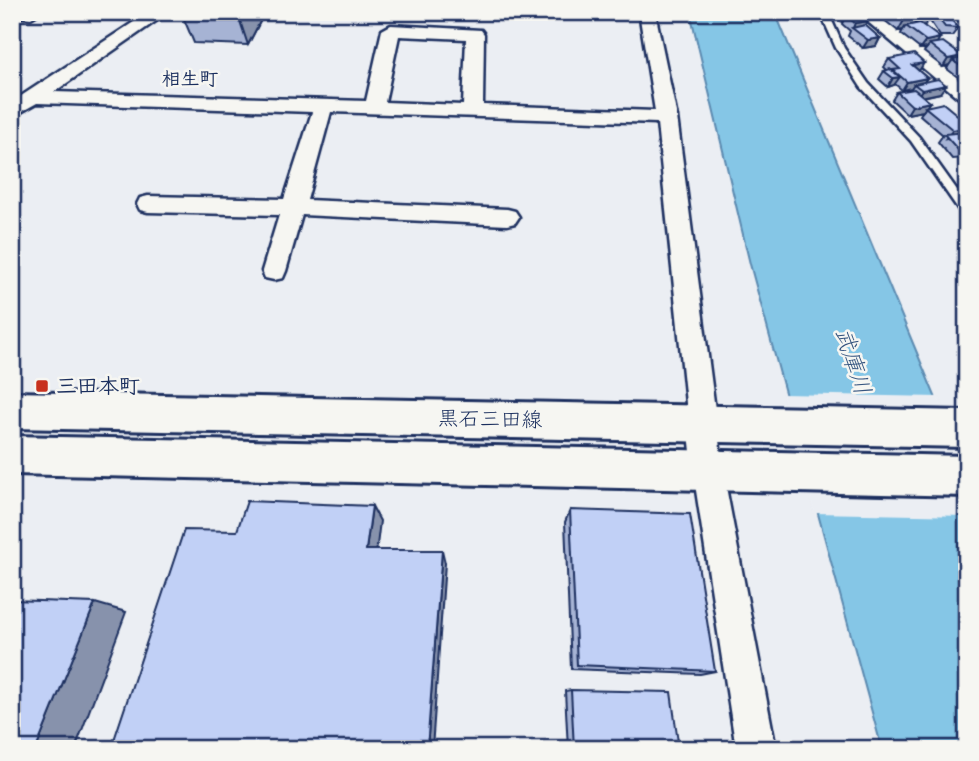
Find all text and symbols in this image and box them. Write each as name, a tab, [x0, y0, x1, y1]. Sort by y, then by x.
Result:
district label: 相生町	[161, 68, 219, 90]
water label: 武庫川	[829, 324, 877, 398]
place label: 三田本町	[56, 374, 140, 398]
marker: 三田本町	[34, 378, 50, 394]
street label: 黒石三田線	[437, 406, 543, 432]

